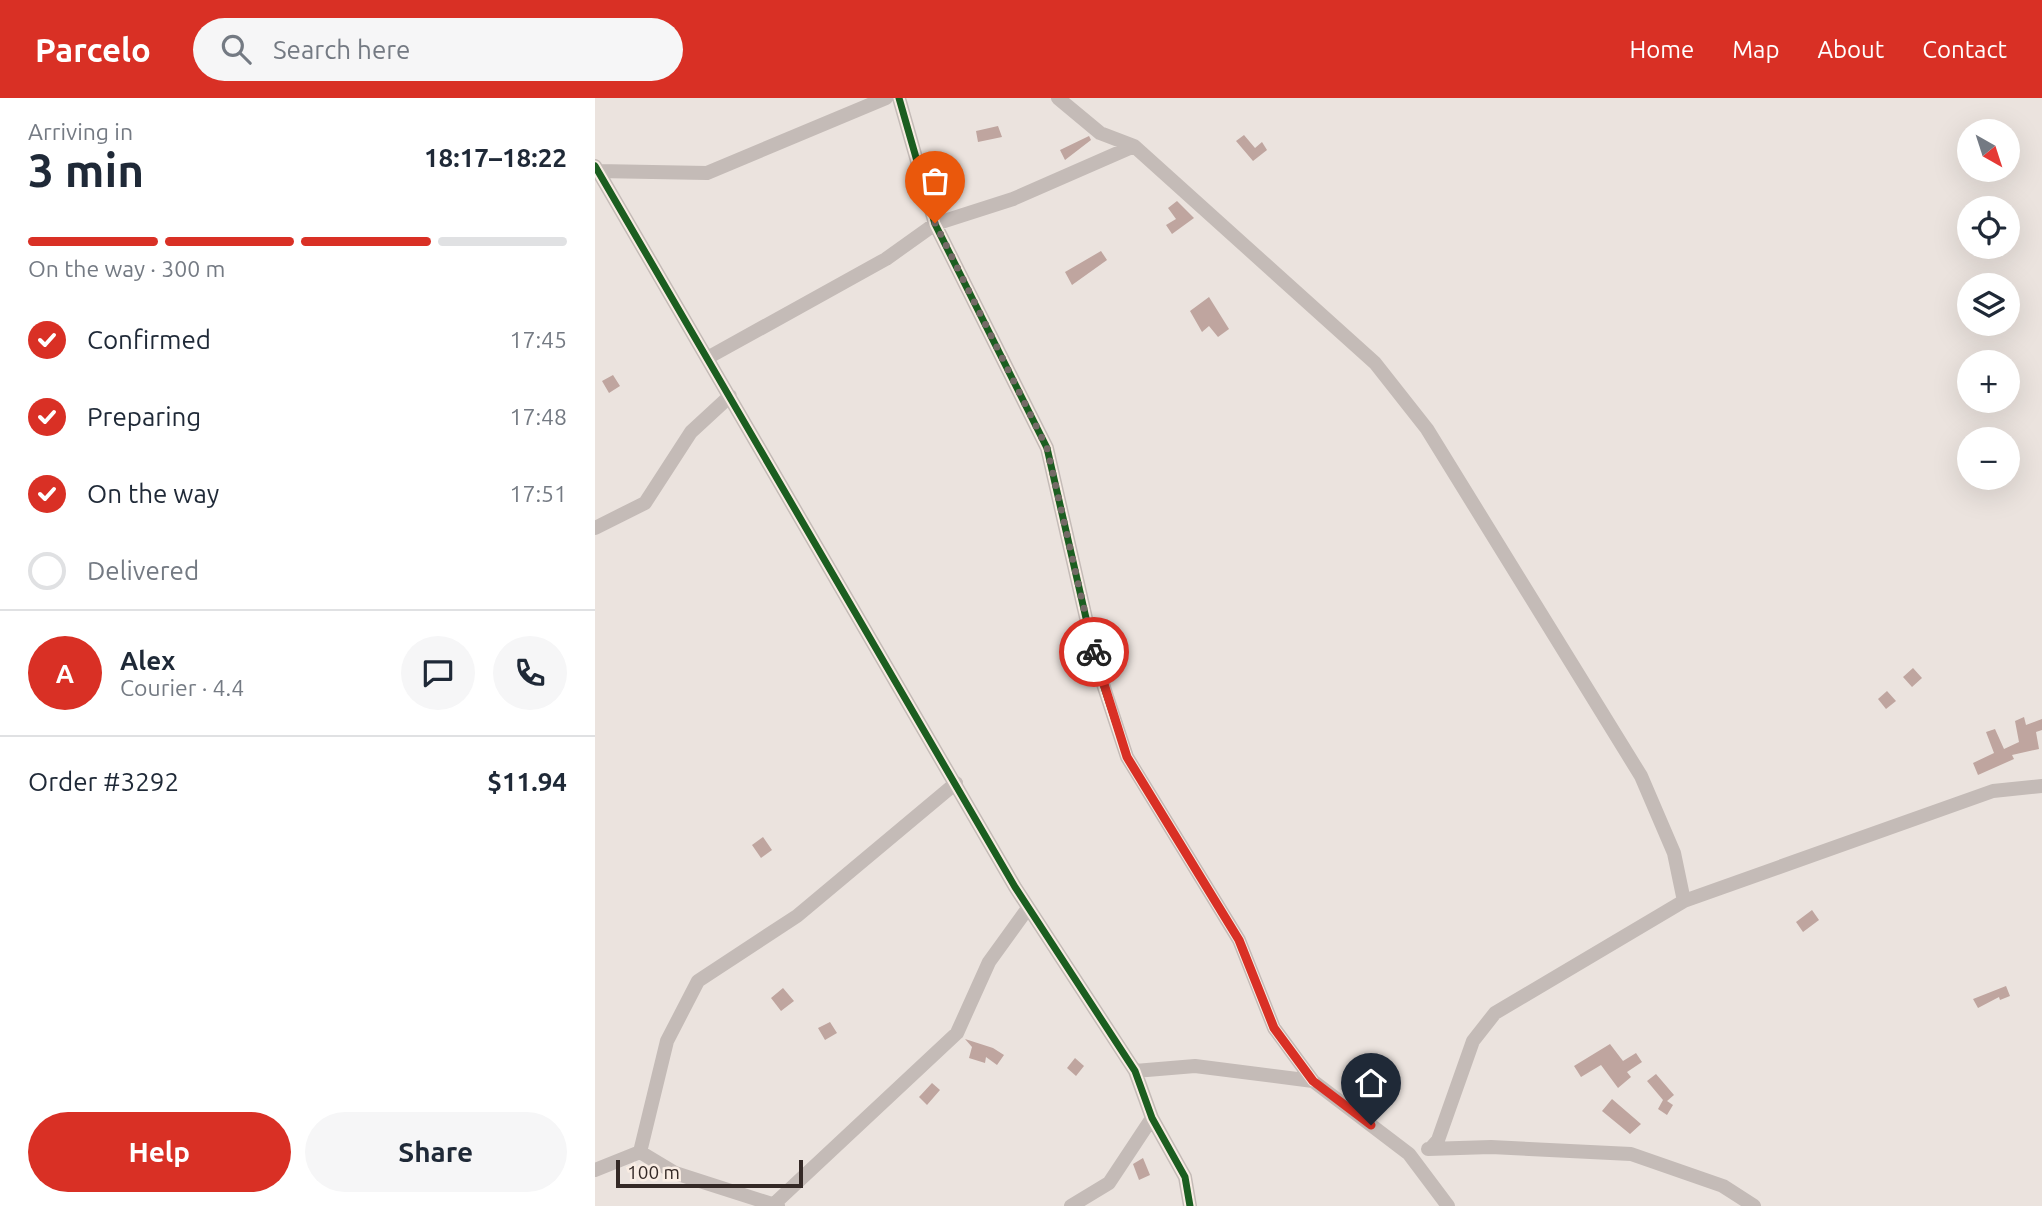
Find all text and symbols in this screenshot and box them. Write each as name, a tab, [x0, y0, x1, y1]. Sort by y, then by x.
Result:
search box	[193, 18, 683, 81]
icon: search	[217, 30, 255, 68]
text: Parcelo	[35, 31, 151, 68]
text: Search here	[273, 35, 410, 64]
text: Home	[1629, 36, 1694, 63]
text: Map	[1732, 36, 1779, 63]
text: About	[1817, 36, 1884, 63]
text: Contact	[1922, 36, 2007, 63]
text: Arriving in	[28, 119, 133, 144]
north arrow	[1957, 119, 2019, 182]
map controls	[1957, 119, 2020, 490]
text: 18:17–18:22	[424, 143, 567, 172]
text: 3 min	[28, 144, 144, 196]
pin	[905, 151, 965, 223]
icon: bag	[916, 162, 954, 200]
button: locate	[1957, 196, 2020, 259]
text: On the way · 300 m	[28, 256, 225, 281]
button: layers	[1957, 273, 2020, 336]
icon: check	[28, 321, 66, 359]
text: Confirmed	[87, 325, 211, 354]
text: 17:45	[509, 327, 567, 352]
button: +	[1957, 350, 2020, 413]
icon: check	[28, 398, 66, 436]
text: Preparing	[87, 402, 201, 431]
text: 17:48	[509, 404, 567, 429]
button: −	[1957, 427, 2020, 490]
icon: check	[28, 475, 66, 513]
text: On the way	[87, 479, 219, 508]
text: 17:51	[509, 481, 567, 506]
text: Delivered	[87, 556, 199, 585]
courier	[1059, 617, 1129, 687]
icon: bike	[1075, 633, 1113, 671]
button: chat	[401, 636, 475, 710]
button: phone	[493, 636, 567, 710]
text: Alex	[120, 646, 175, 675]
text: A	[56, 659, 74, 688]
text: Courier · 4.4	[120, 675, 244, 700]
text: Order #3292	[28, 767, 179, 796]
text: $11.94	[487, 767, 567, 796]
pin	[1341, 1053, 1401, 1125]
icon: home	[1352, 1064, 1390, 1102]
button: Help	[28, 1112, 291, 1192]
button: Share	[305, 1112, 567, 1192]
scale bar	[616, 1157, 803, 1189]
text: 100 m	[627, 1161, 680, 1183]

